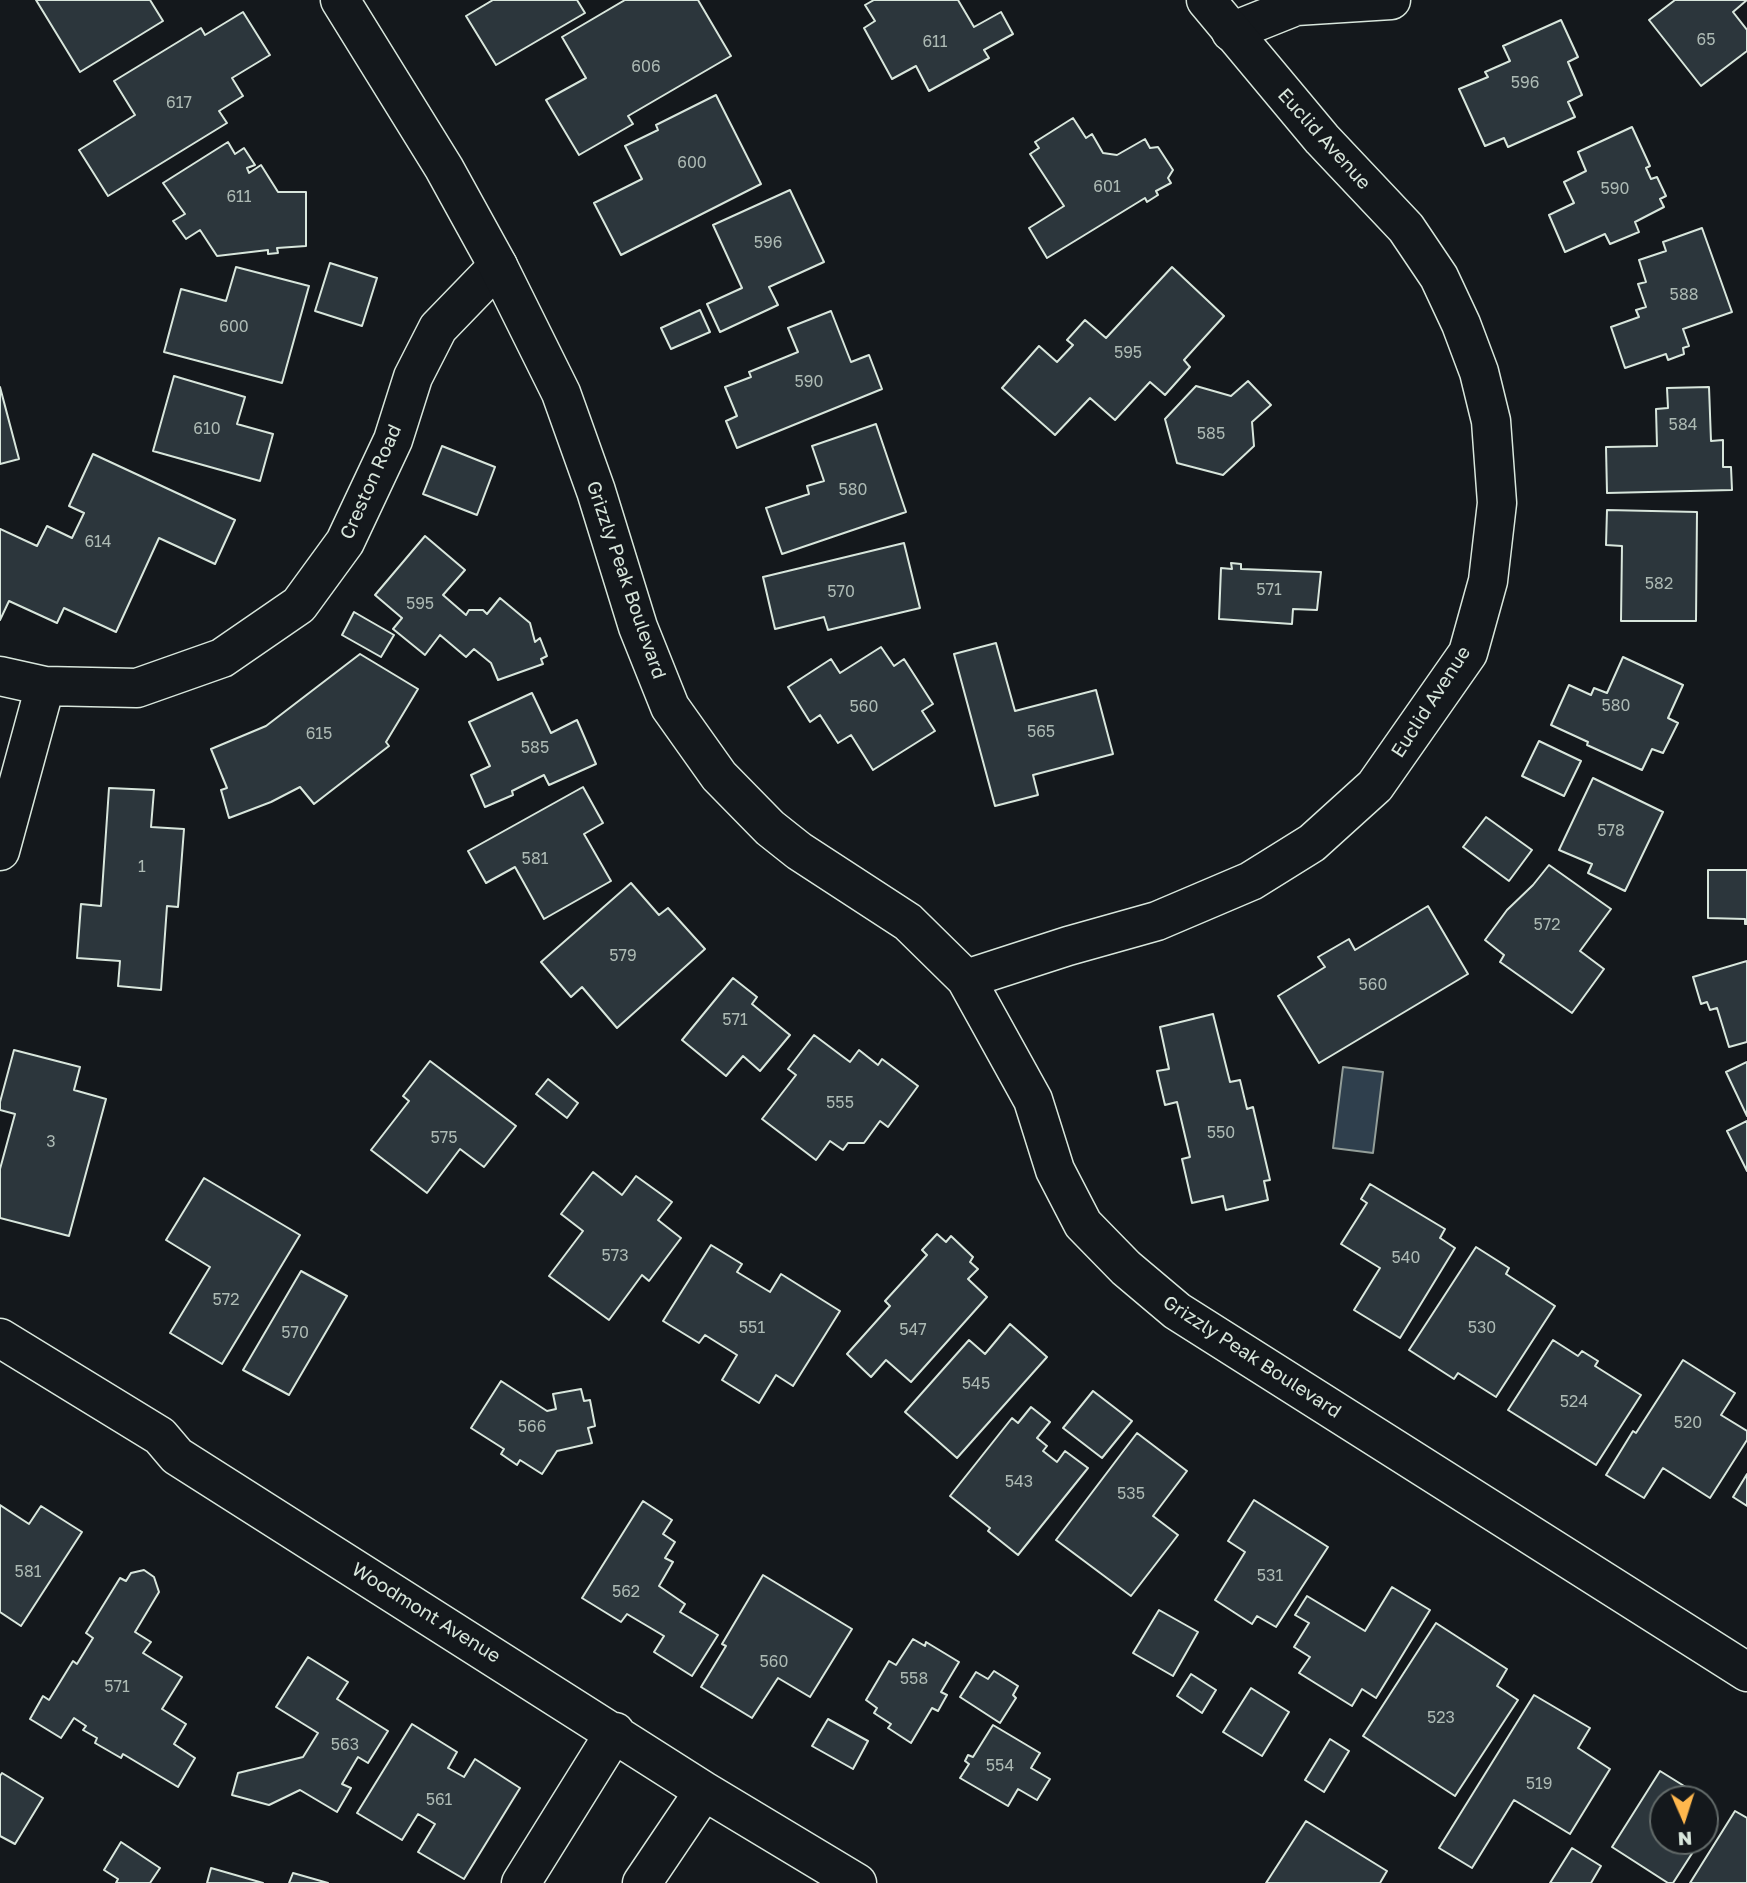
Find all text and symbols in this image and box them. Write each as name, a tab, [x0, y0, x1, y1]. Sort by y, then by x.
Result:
house number: 65	[1697, 30, 1715, 50]
house number: 611	[922, 32, 948, 52]
house number: 606	[631, 57, 661, 77]
house number: 596	[1511, 73, 1539, 93]
street label: Euclid Avenue	[1273, 84, 1375, 194]
house number: 617	[166, 93, 192, 113]
house number: 600	[677, 153, 707, 173]
house number: 601	[1093, 177, 1121, 197]
house number: 590	[1601, 179, 1629, 199]
house number: 611	[226, 187, 252, 207]
house number: 596	[754, 233, 782, 253]
house number: 588	[1670, 285, 1698, 305]
house number: 600	[219, 317, 249, 337]
house number: 595	[1114, 343, 1142, 363]
house number: 590	[795, 372, 823, 392]
house number: 584	[1669, 415, 1697, 435]
house number: 610	[193, 419, 221, 439]
street label: Creston Road	[336, 421, 406, 543]
house number: 585	[1197, 424, 1225, 444]
street label: Grizzly Peak Boulevard	[581, 478, 671, 682]
house number: 580	[839, 480, 867, 500]
house number: 614	[84, 532, 112, 552]
house number: 582	[1645, 574, 1673, 594]
house number: 571	[1256, 580, 1282, 600]
house number: 570	[827, 582, 855, 602]
house number: 595	[406, 594, 434, 614]
street label: Euclid Avenue	[1387, 642, 1475, 762]
house number: 580	[1602, 696, 1630, 716]
house number: 560	[850, 697, 878, 717]
house number: 565	[1027, 722, 1055, 742]
house number: 615	[306, 724, 332, 744]
house number: 585	[521, 738, 549, 758]
house number: 578	[1597, 821, 1625, 841]
house number: 581	[522, 849, 548, 869]
house number: 1	[138, 857, 146, 877]
house number: 572	[1533, 915, 1561, 935]
house number: 579	[609, 946, 637, 966]
house number: 560	[1359, 975, 1387, 995]
house number: 571	[722, 1010, 748, 1030]
house number: 555	[826, 1093, 854, 1113]
house number: 550	[1207, 1123, 1235, 1143]
house number: 575	[430, 1128, 458, 1148]
house number: 3	[46, 1132, 56, 1152]
house number: 573	[601, 1246, 629, 1266]
house number: 540	[1392, 1248, 1420, 1268]
house number: 572	[212, 1290, 240, 1310]
street label: Grizzly Peak Boulevard	[1159, 1291, 1345, 1423]
house number: 551	[739, 1318, 765, 1338]
house number: 530	[1468, 1318, 1496, 1338]
house number: 547	[899, 1320, 927, 1340]
house number: 570	[281, 1323, 309, 1343]
house number: 545	[962, 1374, 990, 1394]
house number: 524	[1560, 1392, 1588, 1412]
house number: 520	[1674, 1413, 1702, 1433]
house number: 566	[518, 1417, 546, 1437]
house number: 543	[1005, 1472, 1033, 1492]
house number: 535	[1117, 1484, 1145, 1504]
street label: Woodmont Avenue	[347, 1558, 505, 1668]
house number: 581	[15, 1562, 41, 1582]
house number: 531	[1257, 1566, 1283, 1586]
house number: 562	[612, 1582, 640, 1602]
house number: 560	[760, 1652, 788, 1672]
house number: 558	[900, 1669, 928, 1689]
house number: 571	[104, 1677, 130, 1697]
house number: 523	[1427, 1708, 1455, 1728]
house number: 563	[331, 1735, 359, 1755]
house number: 554	[986, 1756, 1014, 1776]
house number: 519	[1526, 1774, 1552, 1794]
north arrow	[1649, 1785, 1719, 1855]
house number: 561	[426, 1790, 452, 1810]
text: N	[1677, 1828, 1693, 1851]

